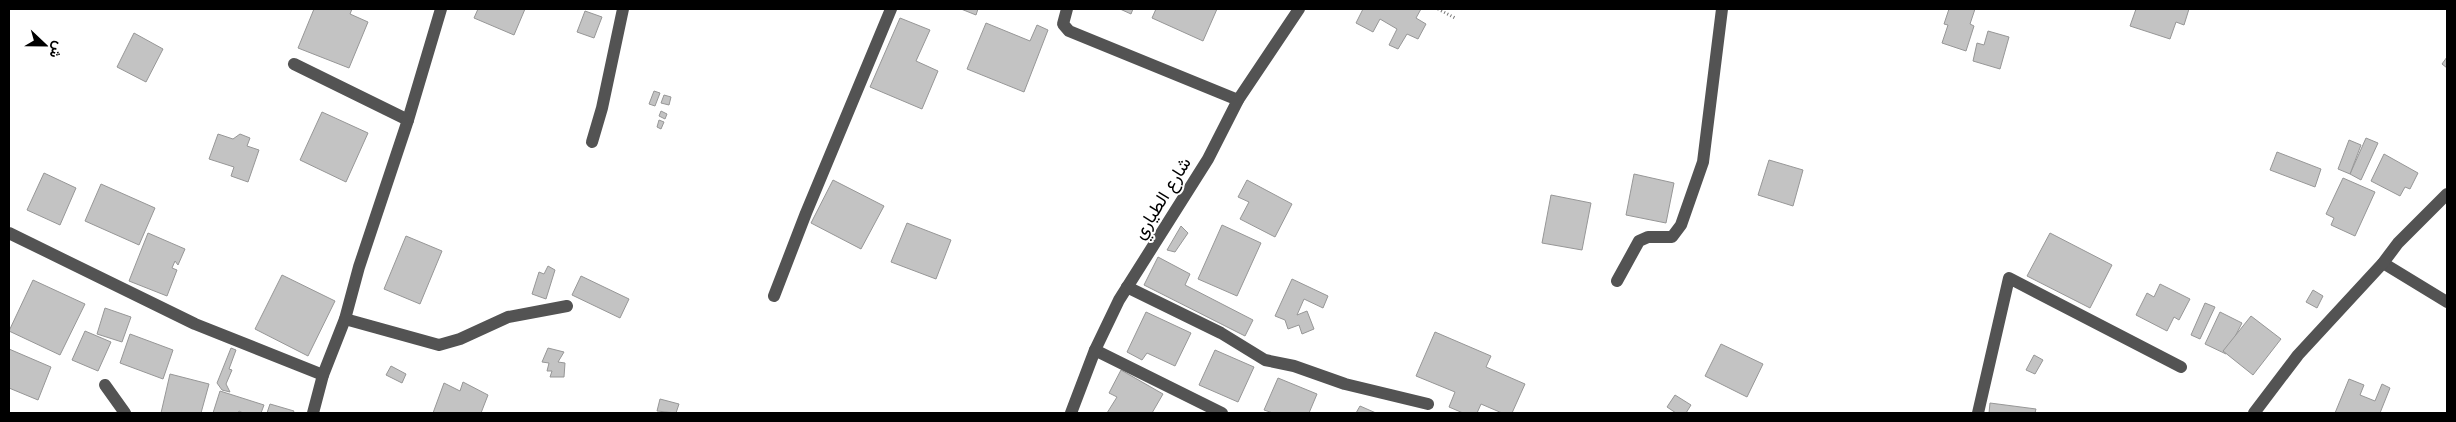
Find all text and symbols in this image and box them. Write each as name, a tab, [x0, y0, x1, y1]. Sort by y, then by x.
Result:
north arrow	[20, 20, 70, 70]
text: ش	[45, 39, 68, 61]
street label: شارع الطياري	[1128, 153, 1199, 245]

